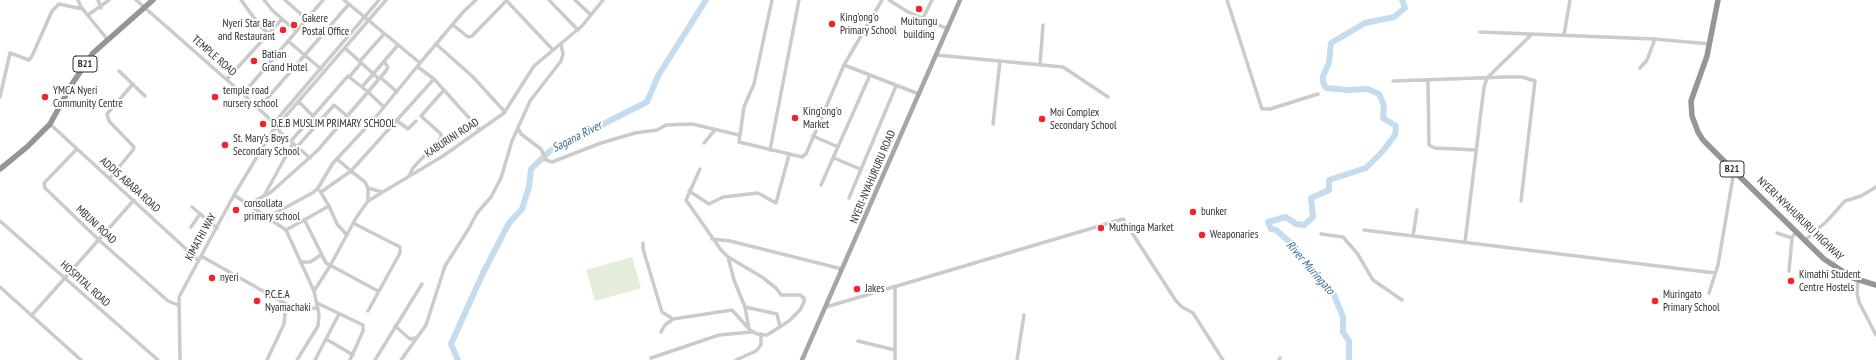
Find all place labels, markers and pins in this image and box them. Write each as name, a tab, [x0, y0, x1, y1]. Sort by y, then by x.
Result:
marker: Muitungu building	[914, 4, 924, 14]
place label: King'ong'o Primary School	[840, 11, 897, 37]
place label: Gakere Postal Office	[302, 12, 349, 38]
place label: Muitungu building	[901, 15, 937, 41]
place label: Nyeri Star Bar and Restaurant	[218, 17, 275, 43]
marker: King'ong'o Primary School	[827, 19, 837, 29]
marker: Gakere Postal Office	[289, 20, 299, 30]
marker: Nyeri Star Bar and Restaurant	[278, 25, 288, 35]
place label: Batian Grand Hotel	[262, 48, 307, 74]
marker: Batian Grand Hotel	[249, 56, 259, 66]
place label: YMCA Nyeri Community Centre	[53, 84, 123, 110]
place label: temple road nursery school	[223, 84, 278, 110]
marker: YMCA Nyeri Community Centre	[40, 92, 50, 102]
marker: temple road nursery school	[210, 92, 220, 102]
place label: King'ong'o Market	[803, 105, 842, 131]
place label: Moi Complex Secondary School	[1050, 106, 1117, 132]
marker: King'ong'o Market	[790, 113, 800, 123]
marker: Moi Complex Secondary School	[1037, 114, 1047, 124]
place label: D.E.B MUSLIM PRIMARY SCHOOL	[271, 117, 396, 131]
marker: D.E.B MUSLIM PRIMARY SCHOOL	[258, 119, 268, 129]
place label: St. Mary's Boys Secondary School	[233, 132, 300, 158]
marker: St. Mary's Boys Secondary School	[220, 140, 230, 150]
place label: consollata primary school	[244, 197, 300, 223]
marker: consollata primary school	[231, 205, 241, 215]
place label: bunker	[1201, 205, 1227, 219]
marker: bunker	[1188, 207, 1198, 217]
place label: Muthinga Market	[1109, 221, 1173, 235]
marker: Muthinga Market	[1096, 223, 1106, 233]
place label: Weaponaries	[1210, 228, 1258, 242]
marker: Weaponaries	[1197, 230, 1207, 240]
place label: Kimathi Student Centre Hostels	[1799, 268, 1861, 294]
place label: nyeri	[220, 271, 239, 285]
marker: nyeri	[207, 273, 217, 283]
marker: Kimathi Student Centre Hostels	[1786, 276, 1796, 286]
place label: Jakes	[865, 282, 884, 296]
marker: Jakes	[852, 284, 862, 294]
place label: P.C.E.A Nyamachaki	[265, 288, 311, 314]
place label: Muringato Primary School	[1663, 288, 1720, 314]
marker: P.C.E.A Nyamachaki	[252, 296, 262, 306]
marker: Muringato Primary School	[1650, 296, 1660, 306]

